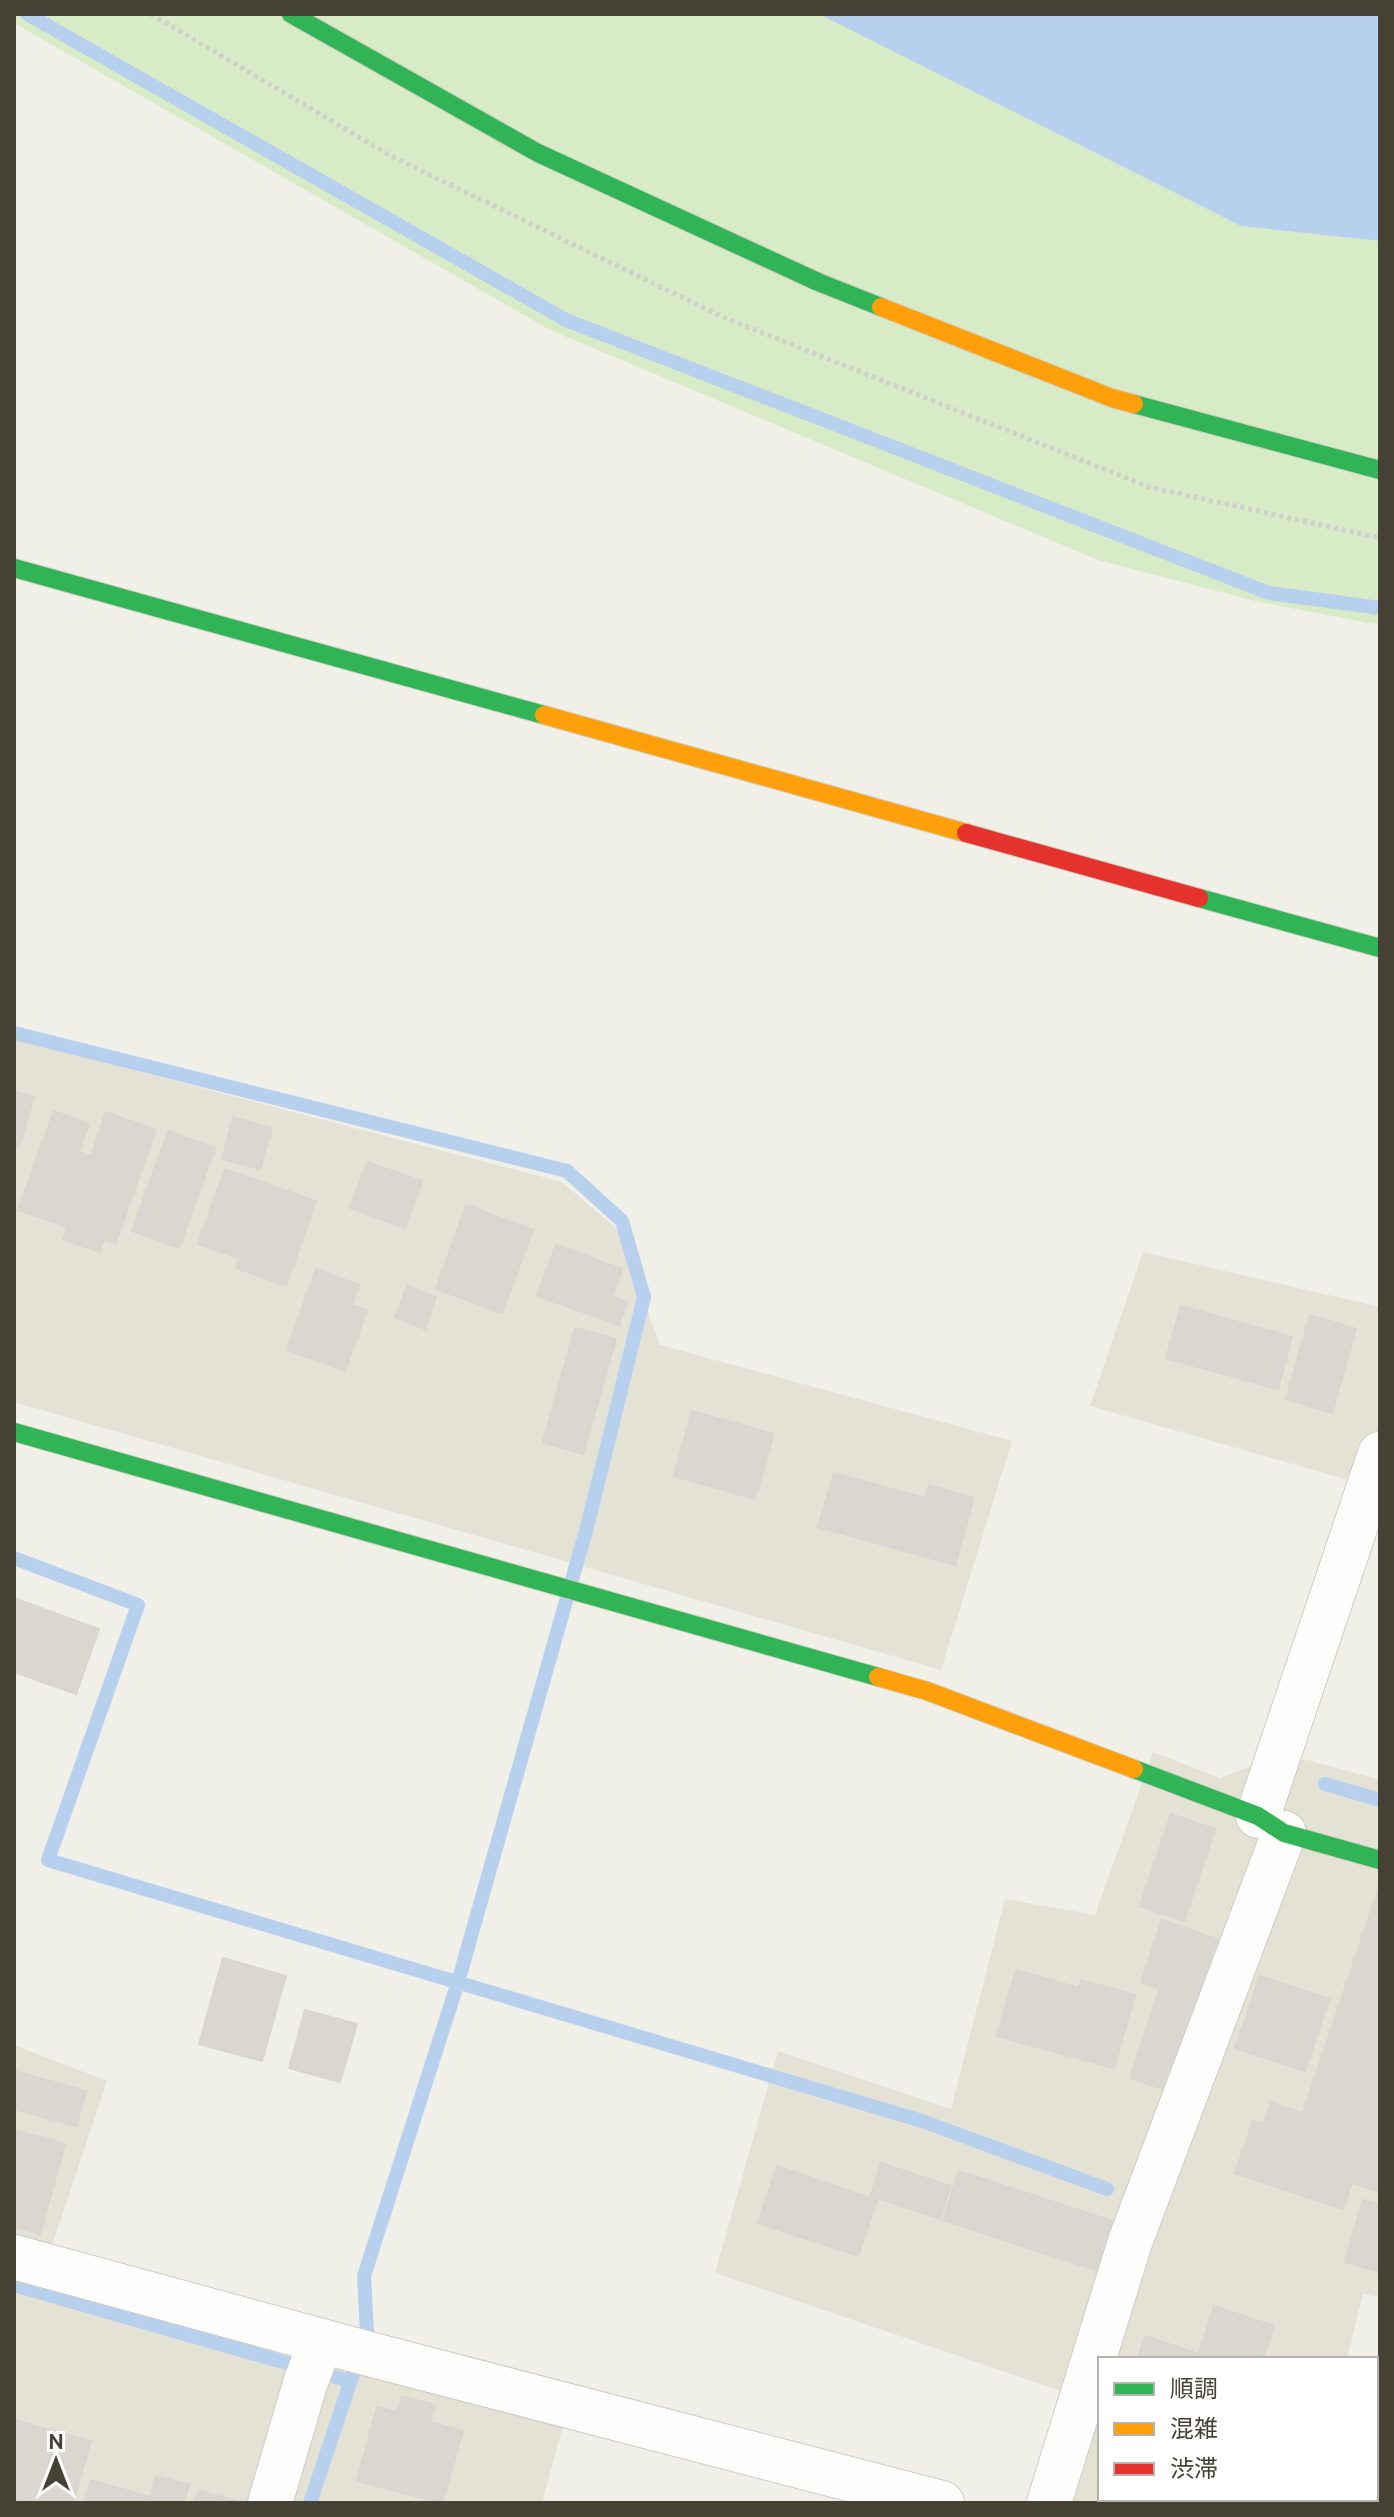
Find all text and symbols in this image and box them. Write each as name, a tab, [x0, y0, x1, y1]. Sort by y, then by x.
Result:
legend	[1098, 2357, 1378, 2501]
text: 順調	[1170, 2374, 1218, 2403]
text: 混雑	[1170, 2414, 1218, 2443]
north arrow	[16, 2421, 96, 2501]
text: N	[48, 2428, 64, 2455]
text: 渋滞	[1170, 2454, 1218, 2483]

